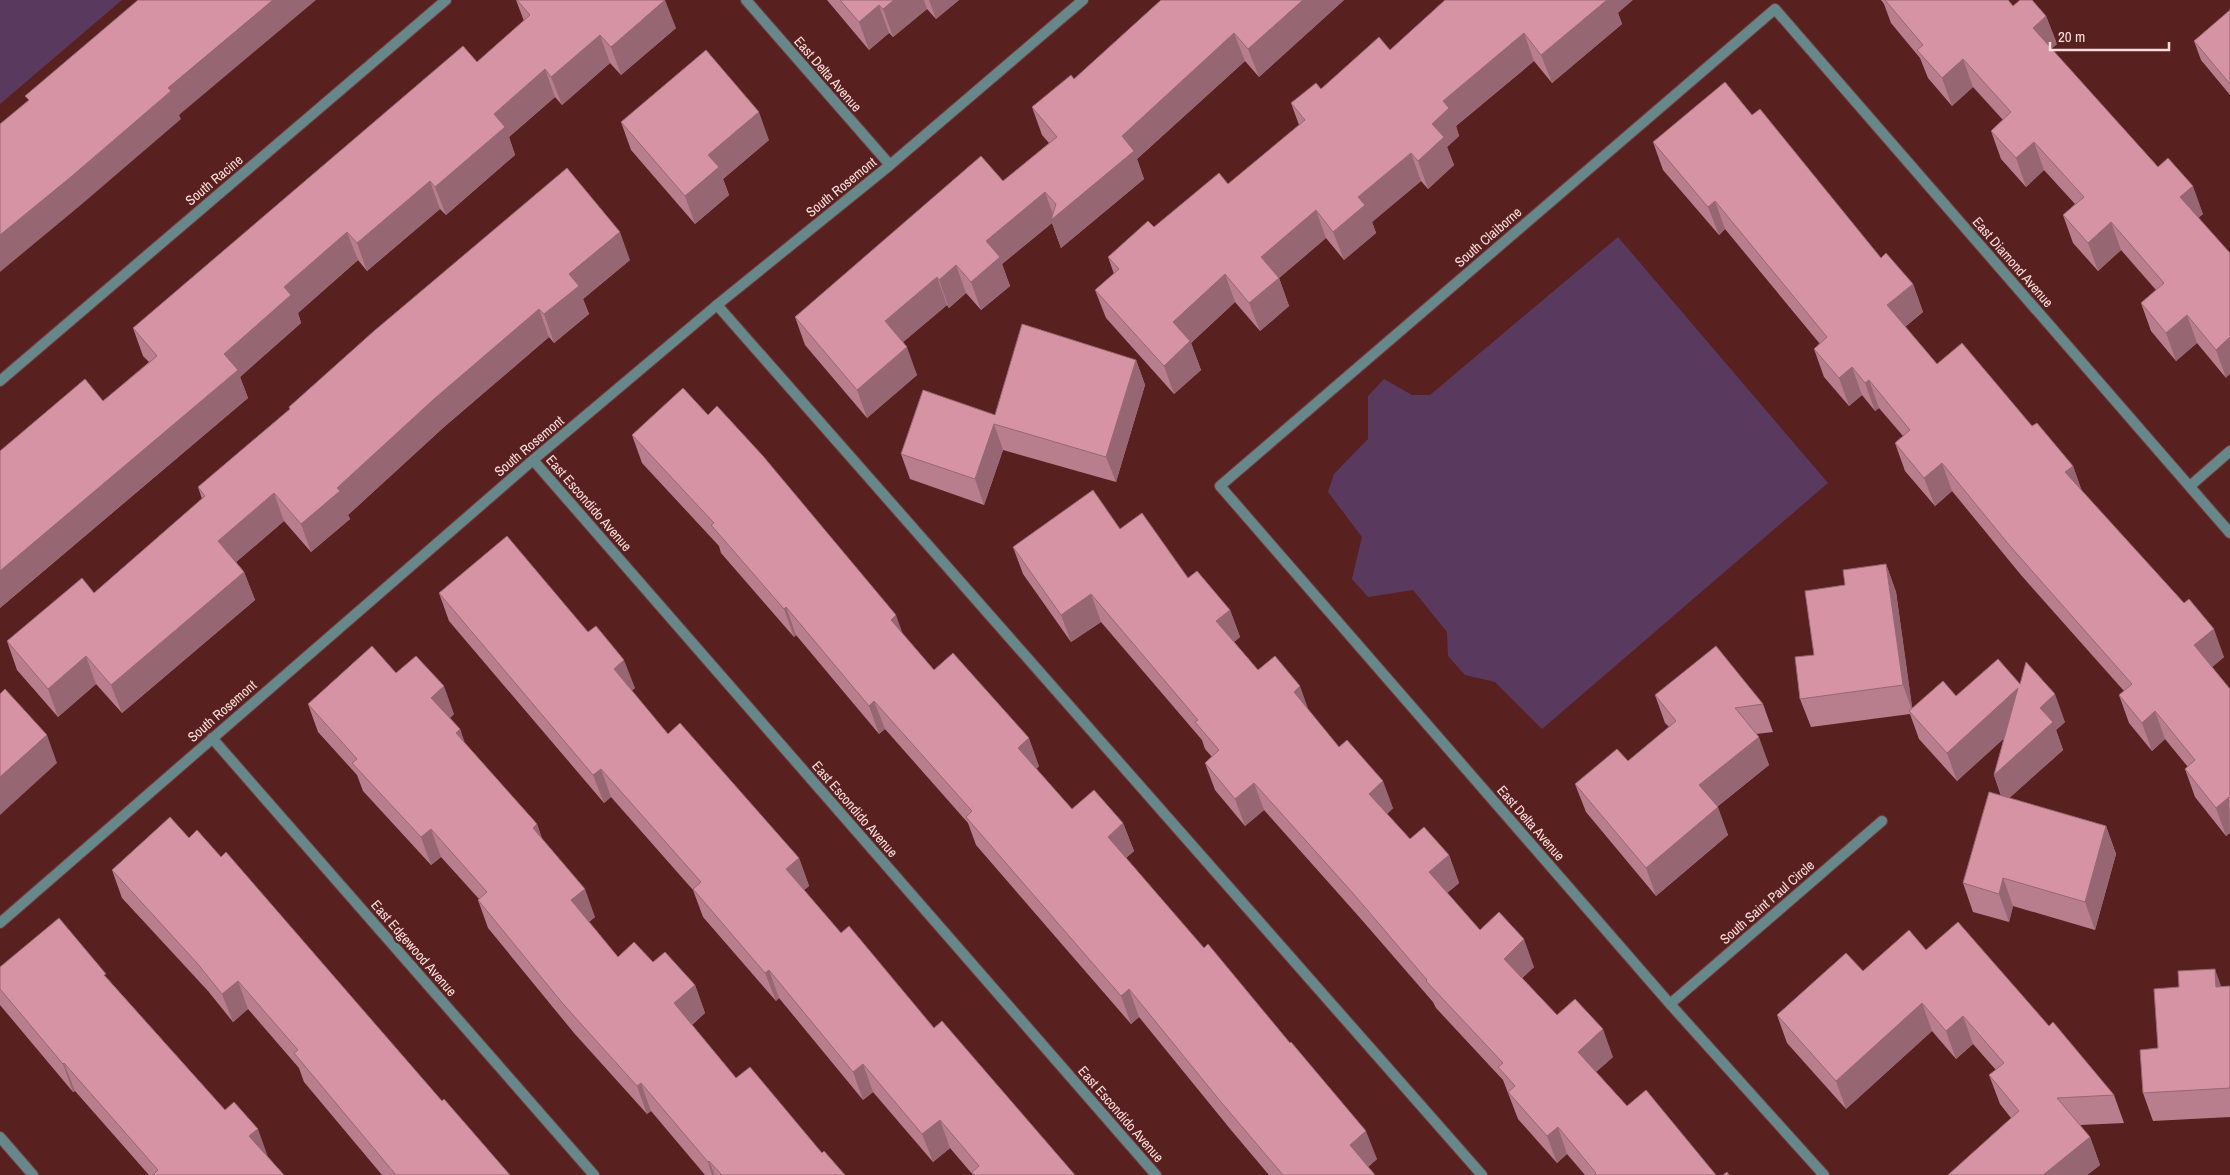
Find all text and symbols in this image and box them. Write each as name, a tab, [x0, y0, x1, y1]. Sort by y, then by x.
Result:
scale bar	[2050, 20, 2169, 52]
text: 20 m	[2058, 26, 2085, 47]
street label: East Delta Avenue	[790, 33, 866, 115]
street label: South Racine	[182, 151, 246, 209]
street label: South Rosemont	[802, 153, 880, 221]
street label: South Claiborne	[1451, 203, 1525, 271]
street label: East Diamond Avenue	[1969, 213, 2057, 311]
street label: South Rosemont	[490, 412, 568, 480]
street label: East Escondido Avenue	[542, 451, 636, 555]
street label: South Rosemont	[184, 676, 260, 746]
street label: East Escondido Avenue	[808, 757, 902, 861]
street label: East Delta Avenue	[1493, 782, 1569, 864]
street label: South Saint Paul Circle	[1716, 856, 1818, 948]
street label: East Edgewood Avenue	[367, 896, 461, 1000]
street label: East Escondido Avenue	[1074, 1062, 1168, 1166]

